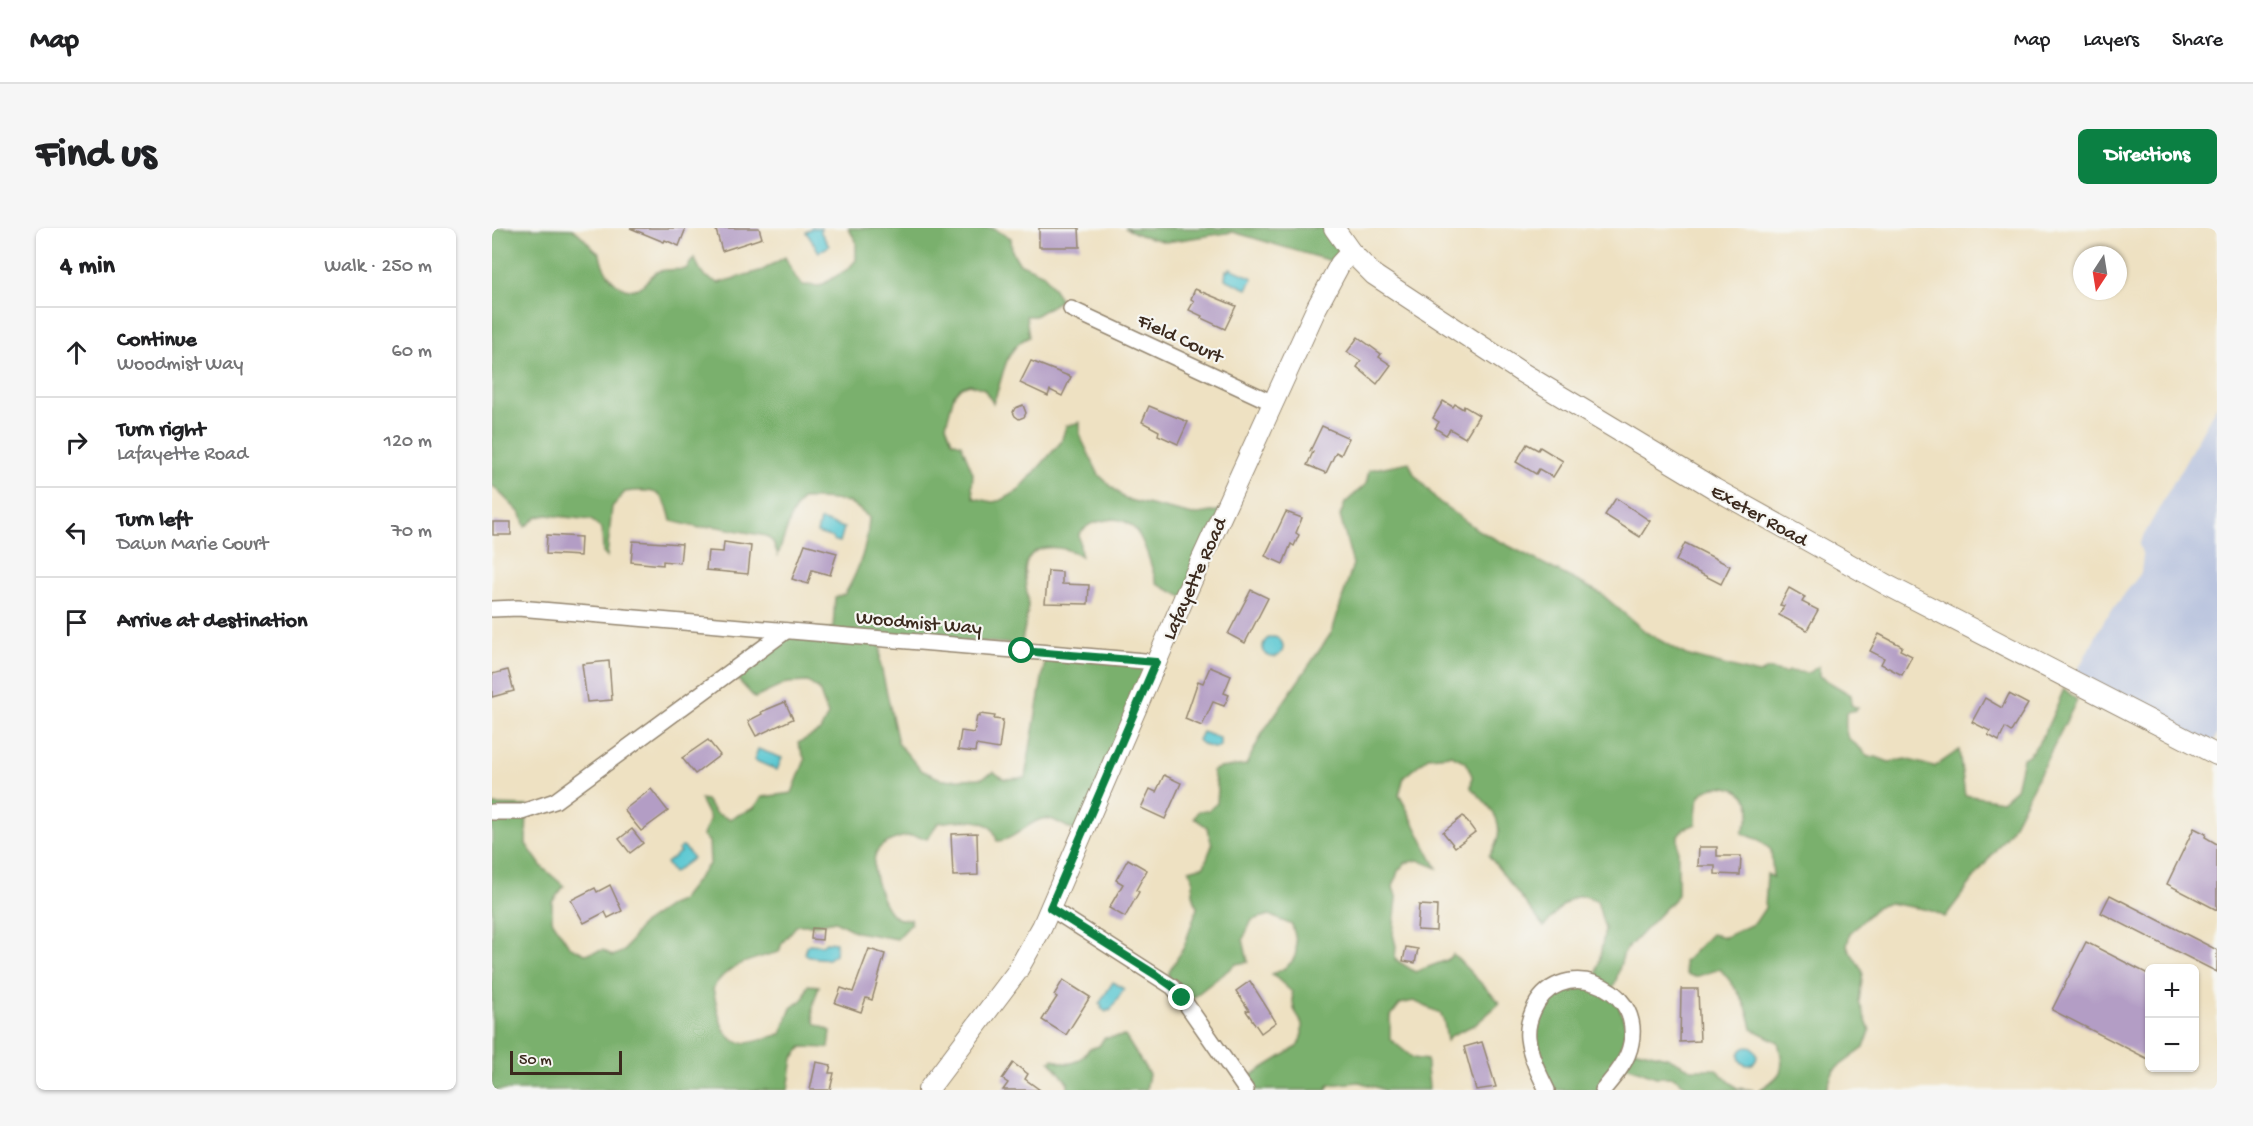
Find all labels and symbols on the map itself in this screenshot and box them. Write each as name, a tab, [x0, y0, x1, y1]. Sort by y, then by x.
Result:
north arrow	[2073, 246, 2127, 300]
street label: Field Court	[1132, 310, 1228, 371]
street label: Exeter Road	[1706, 481, 1813, 554]
street label: Lafayette Road	[1159, 513, 1234, 644]
street label: Woodmist Way	[855, 608, 983, 641]
route start	[1008, 637, 1034, 663]
route end	[1168, 984, 1194, 1010]
scale bar	[510, 1048, 622, 1076]

